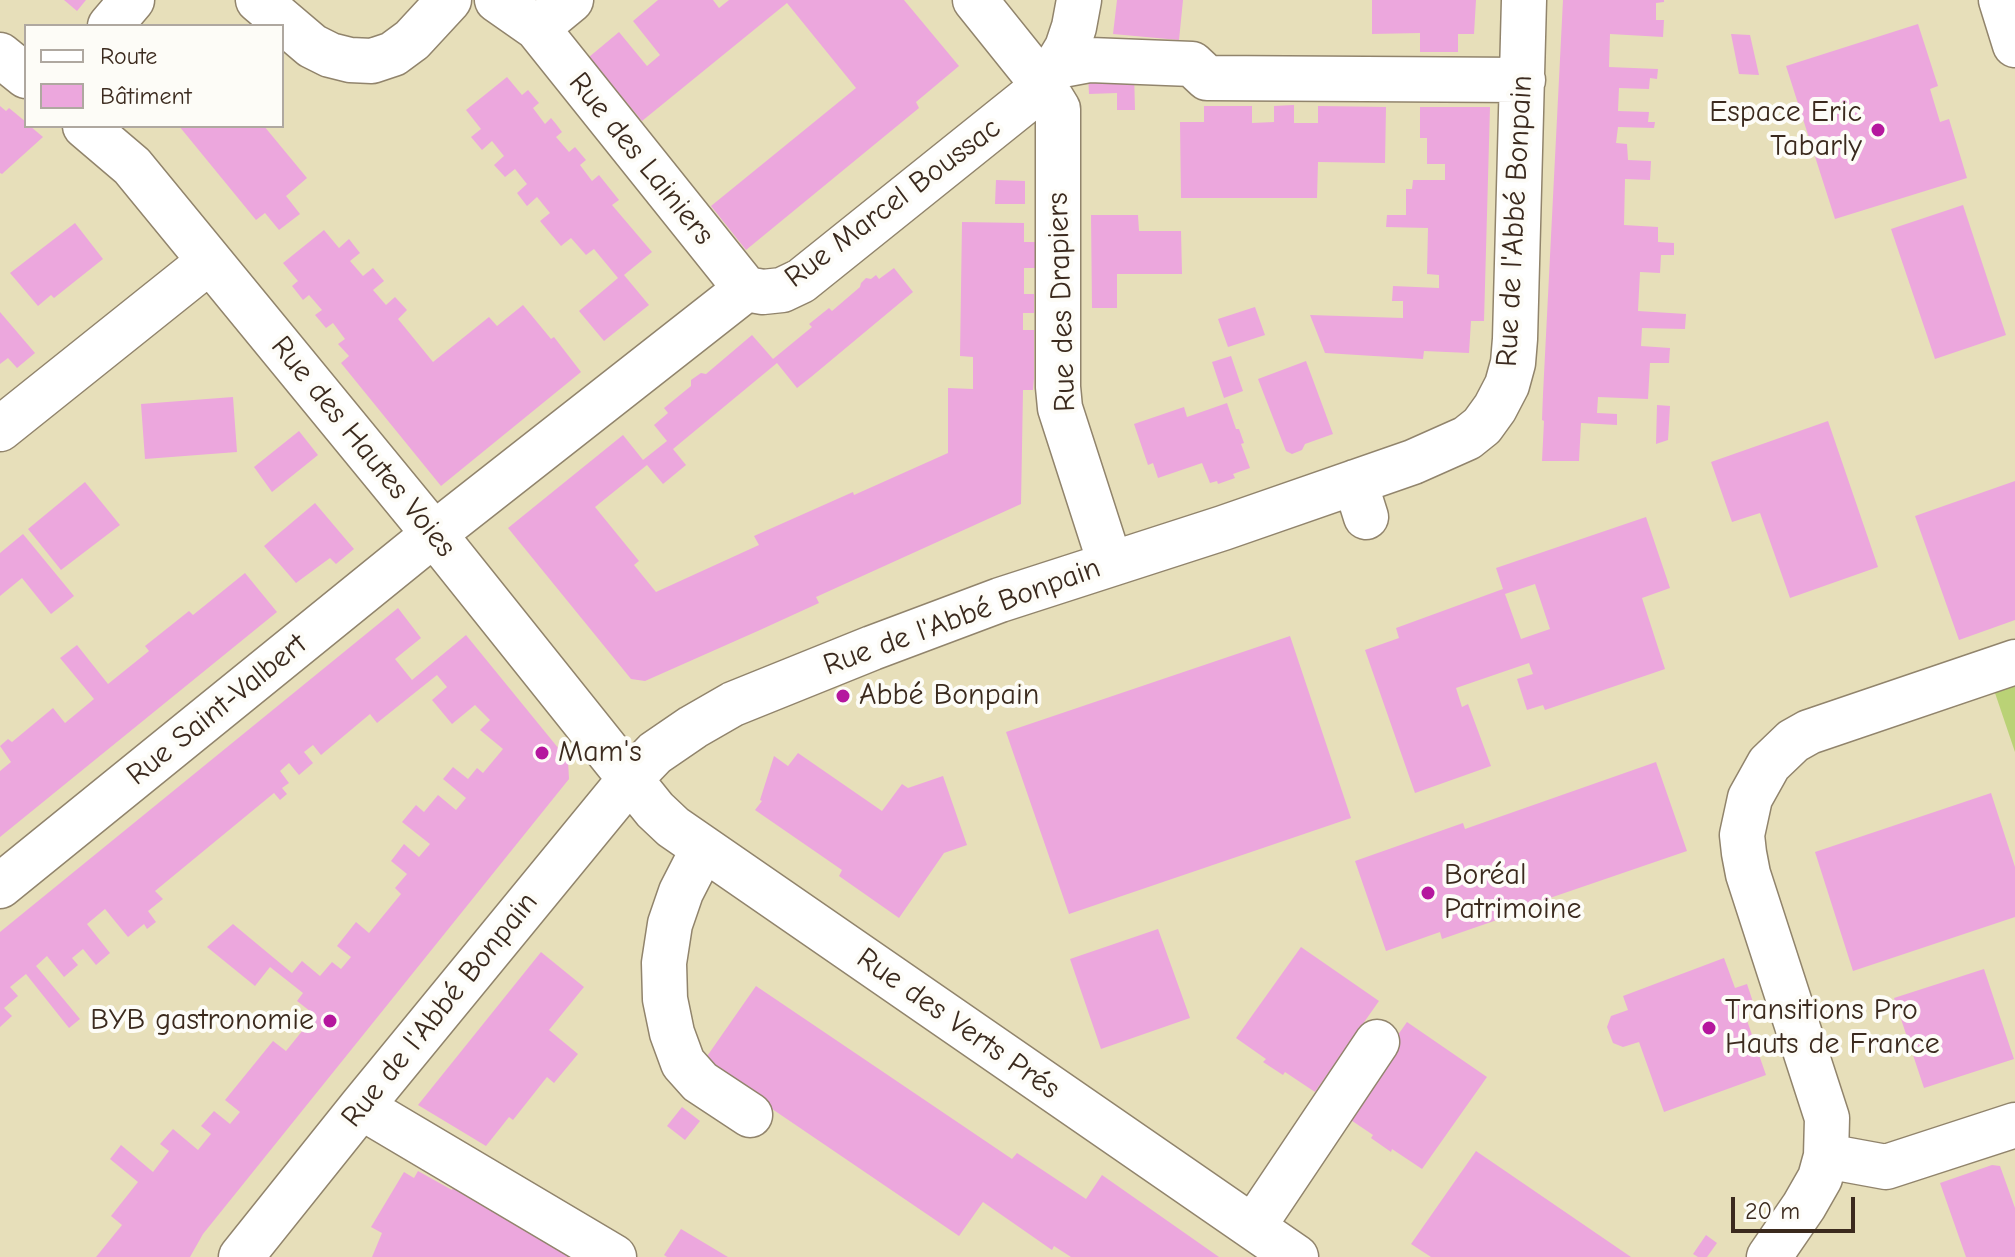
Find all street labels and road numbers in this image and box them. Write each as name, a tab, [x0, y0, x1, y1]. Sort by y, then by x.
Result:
street label: Rue des Lainiers	[561, 66, 721, 252]
street label: Rue de l'Abbé Bonpain	[1489, 74, 1541, 368]
street label: Rue Marcel Boussac	[778, 110, 1008, 296]
street label: Rue des Drapiers	[1040, 192, 1084, 412]
street label: Rue des Hautes Voies	[263, 329, 463, 565]
street label: Rue de l'Abbé Bonpain	[819, 550, 1105, 684]
street label: Rue Saint-Valbert	[120, 626, 314, 794]
street label: Rue de l'Abbé Bonpain	[334, 885, 546, 1135]
street label: Rue des Verts Prés	[850, 941, 1066, 1107]

